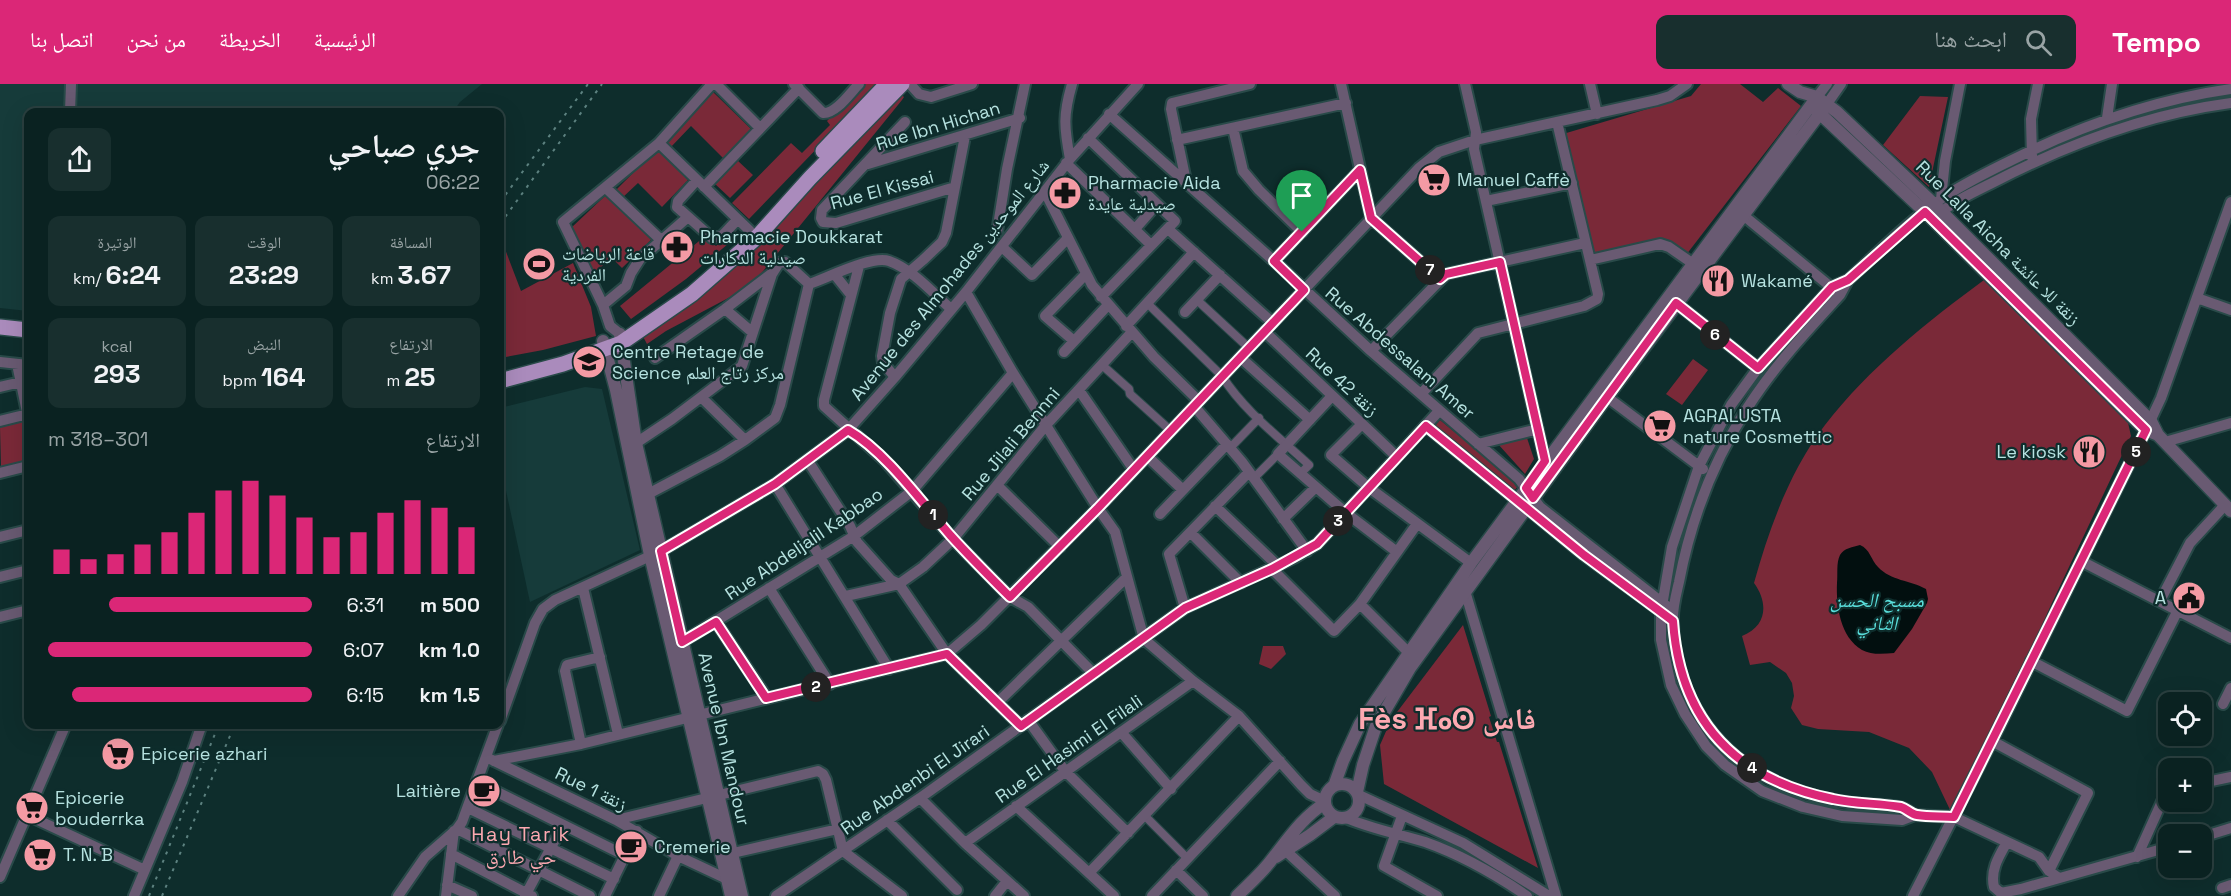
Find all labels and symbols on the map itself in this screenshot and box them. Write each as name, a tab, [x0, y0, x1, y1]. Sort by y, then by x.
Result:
street label: Rue Ibn Hichan	[873, 96, 1003, 155]
street label: Avenue des Almohades شارع الموحدين	[845, 154, 1054, 405]
street label: Rue Lalla Aicha زنقة للا عائشة	[1911, 155, 2086, 330]
supermarket icon: Manuel Caffè	[1416, 162, 1452, 198]
street label: Rue El Kissai	[828, 165, 936, 214]
place label: Manuel Caffè	[1457, 168, 1570, 191]
pin	[1276, 170, 1327, 232]
place label: Pharmacie Aida صيدلية عايدة	[1088, 171, 1220, 215]
pharmacy icon: Pharmacie Aida صيدلية عايدة	[1047, 175, 1083, 211]
place label: Pharmacie Doukkarat صيدلية الدكارات	[700, 225, 883, 269]
pharmacy icon: Pharmacie Doukkarat صيدلية الدكارات	[659, 229, 695, 265]
place label: قاعة الرياضات الفردية	[562, 242, 655, 286]
sports icon: قاعة الرياضات الفردية	[521, 246, 557, 282]
pin: 7	[1415, 255, 1445, 285]
restaurant icon: Wakamé	[1700, 263, 1736, 299]
place label: Wakamé	[1741, 269, 1813, 292]
street label: Rue Abdessalam Amer	[1321, 281, 1480, 424]
pin: 6	[1700, 320, 1730, 350]
place label: Centre Retage de Science مركز رتاج العلم	[612, 340, 784, 385]
street label: Rue 42 زنقة	[1301, 342, 1384, 421]
school or university icon: Centre Retage de Science مركز رتاج العلم	[571, 344, 607, 380]
street label: Rue Jilali Bennni	[956, 382, 1065, 505]
place label: AGRALUSTA nature Cosmettic	[1683, 404, 1832, 448]
supermarket icon: AGRALUSTA nature Cosmettic	[1642, 408, 1678, 444]
restaurant icon: Le kiosk	[2071, 434, 2107, 470]
pin: 5	[2121, 437, 2151, 467]
place label: Le kiosk	[1997, 440, 2066, 463]
street label: Rue Abdeljalil Kabbao	[720, 482, 887, 605]
pin: 1	[918, 500, 948, 530]
pin: 3	[1323, 506, 1353, 536]
public building icon: A	[2171, 580, 2207, 616]
place label: A	[2155, 586, 2166, 609]
water label: مسبح الحسن الثاني	[1830, 587, 1924, 639]
street label: Avenue Ibn Mandour	[693, 650, 756, 828]
pin: 2	[801, 672, 831, 702]
street label: Rue El Hasimi El Filali	[991, 689, 1147, 808]
district label: Fès ⴼⴰⵙ فاس	[1358, 699, 1536, 738]
street label: Rue Abdenbi El Jirari	[836, 720, 994, 840]
supermarket icon: Epicerie azhari	[100, 736, 136, 772]
place label: Epicerie azhari	[141, 742, 267, 765]
pin: 4	[1737, 753, 1767, 783]
street label: Rue 1 زنقة	[552, 761, 631, 816]
cafe icon: Laitière	[466, 773, 502, 809]
place label: Laitière	[396, 779, 461, 802]
place label: Epicerie bouderrka	[55, 786, 144, 830]
supermarket icon: Epicerie bouderrka	[14, 790, 50, 826]
district label: Hay Tarik حي طارق	[471, 821, 571, 873]
cafe icon: Cremerie	[613, 829, 649, 865]
place label: Cremerie	[654, 835, 731, 858]
supermarket icon: T. N. B	[22, 837, 58, 873]
place label: T. N. B	[63, 843, 113, 866]

